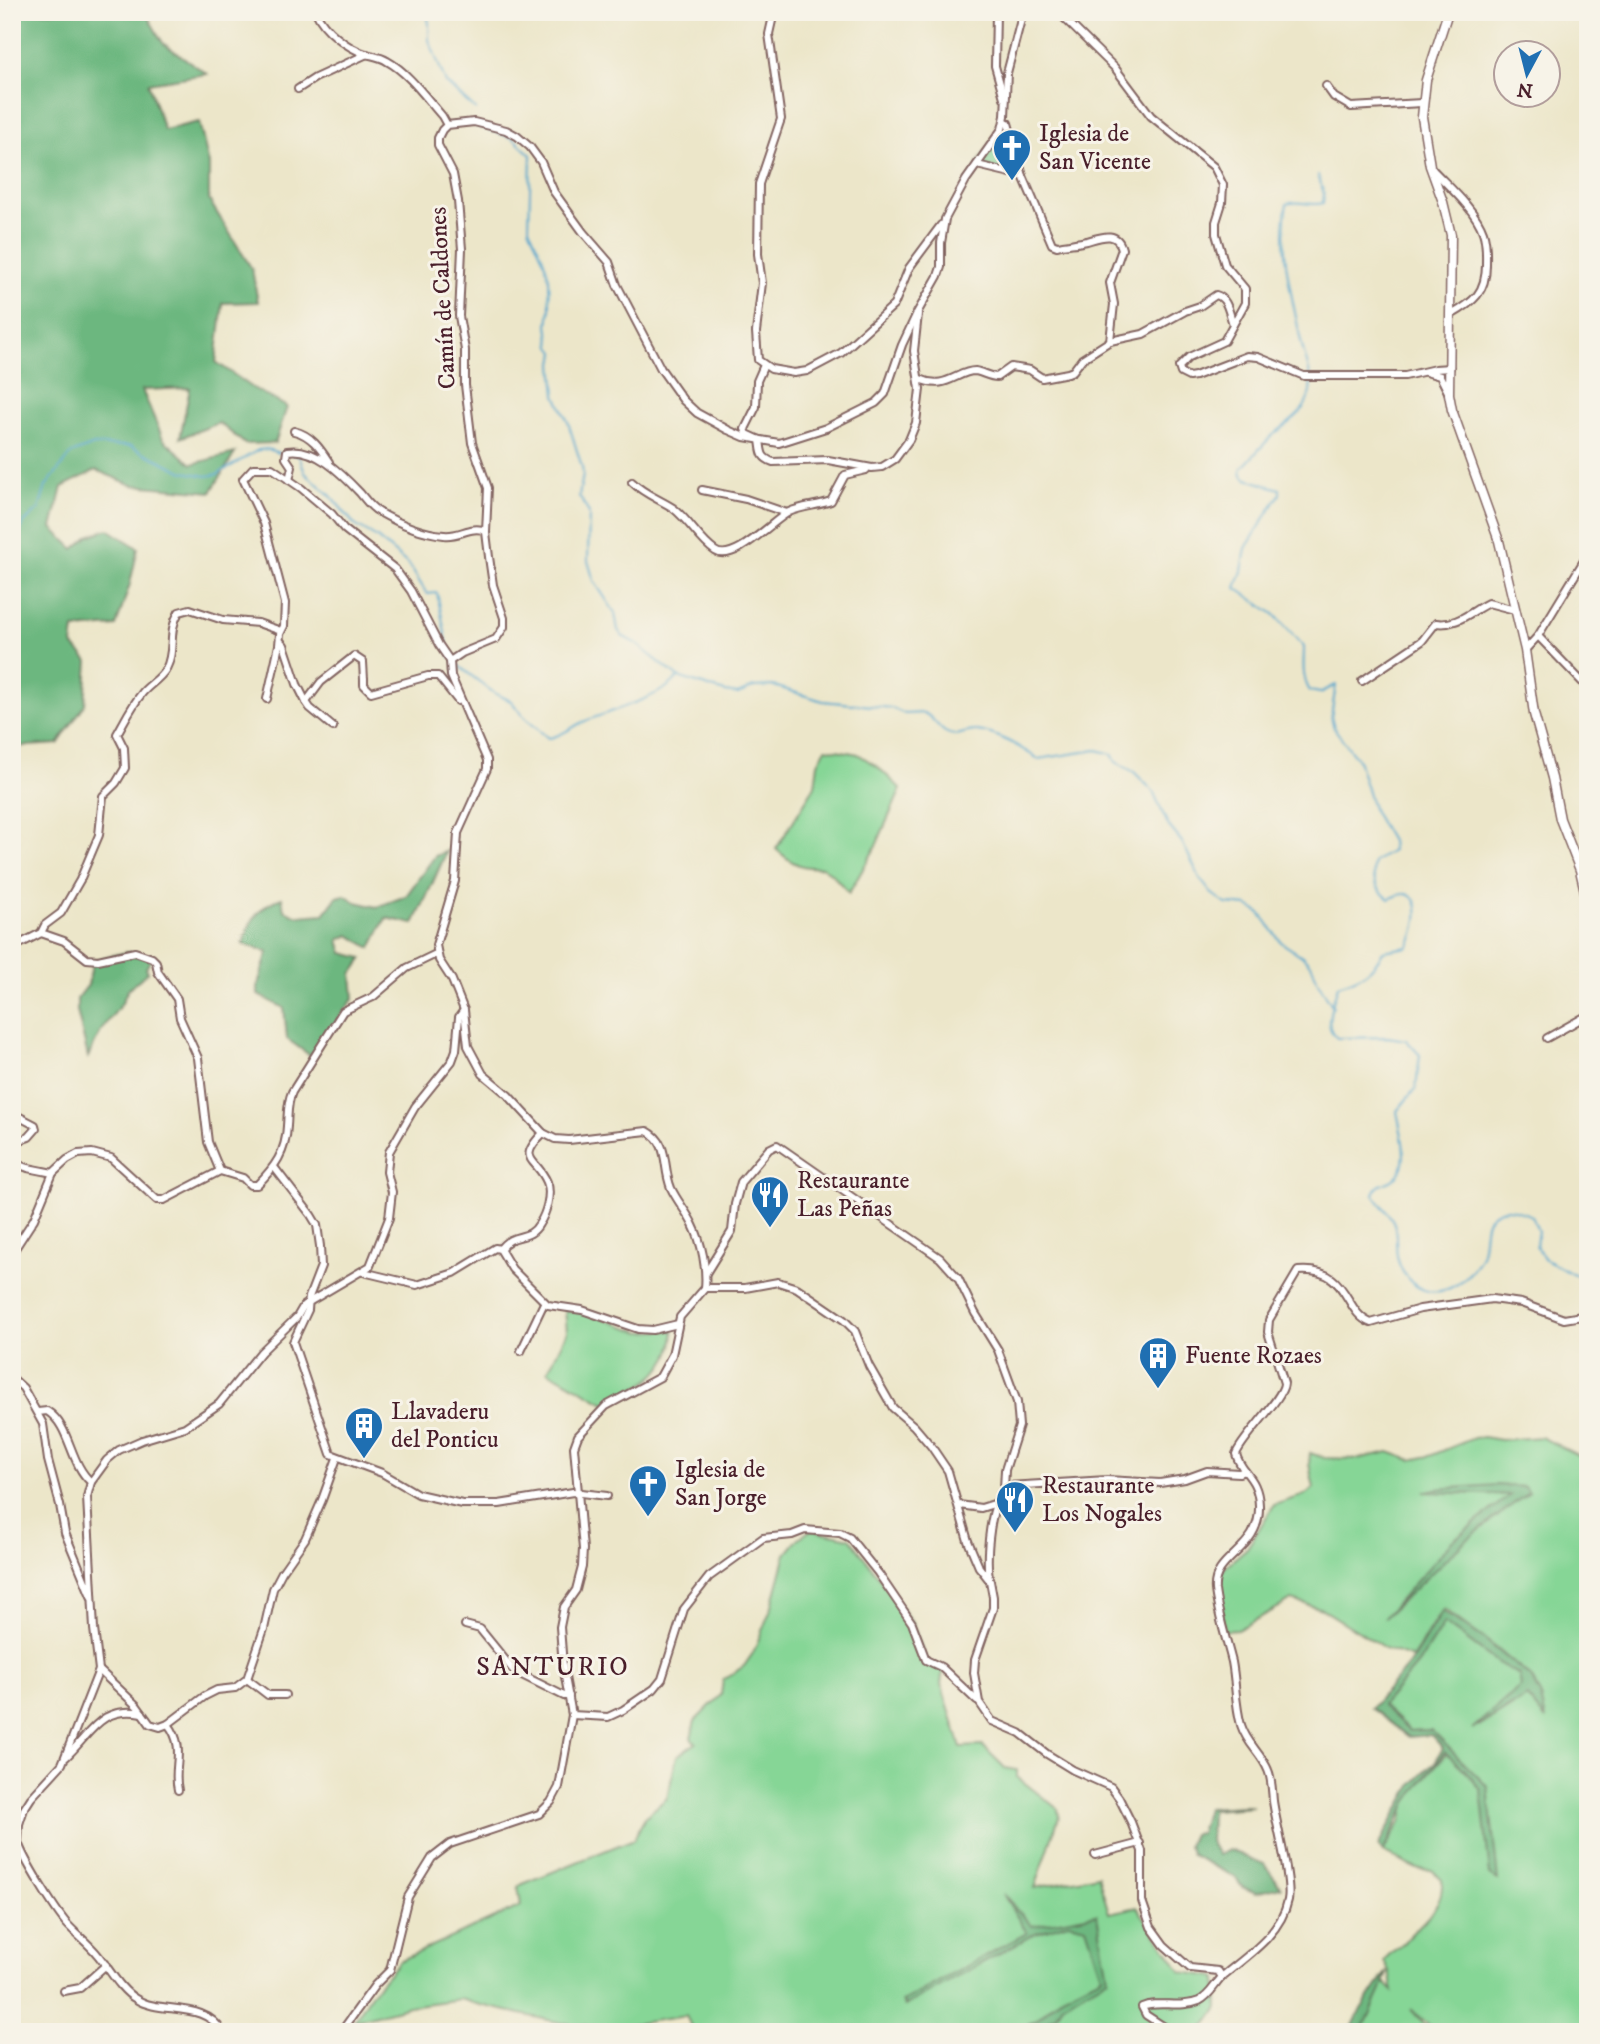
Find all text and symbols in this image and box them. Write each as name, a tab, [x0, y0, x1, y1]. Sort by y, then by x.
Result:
north arrow	[1492, 38, 1562, 108]
text: N	[1516, 77, 1534, 102]
place label: Iglesia de San Vicente	[1039, 119, 1151, 177]
church icon: Iglesia de San Vicente	[991, 127, 1033, 182]
street label: Camín de Caldones	[423, 206, 463, 390]
place label: Restaurante Las Peñas	[797, 1166, 909, 1224]
restaurant icon: Restaurante Las Peñas	[749, 1174, 791, 1229]
building icon: Fuente Rozaes	[1137, 1335, 1179, 1390]
place label: Fuente Rozaes	[1185, 1341, 1322, 1371]
place label: Llavaderu del Ponticu	[391, 1397, 499, 1455]
building icon: Llavaderu del Ponticu	[343, 1405, 385, 1460]
place label: Iglesia de San Jorge	[675, 1455, 767, 1513]
church icon: Iglesia de San Jorge	[627, 1463, 669, 1518]
place label: Restaurante Los Nogales	[1042, 1471, 1162, 1529]
restaurant icon: Restaurante Los Nogales	[994, 1479, 1036, 1534]
district label: SANTURIO	[476, 1651, 630, 1684]

